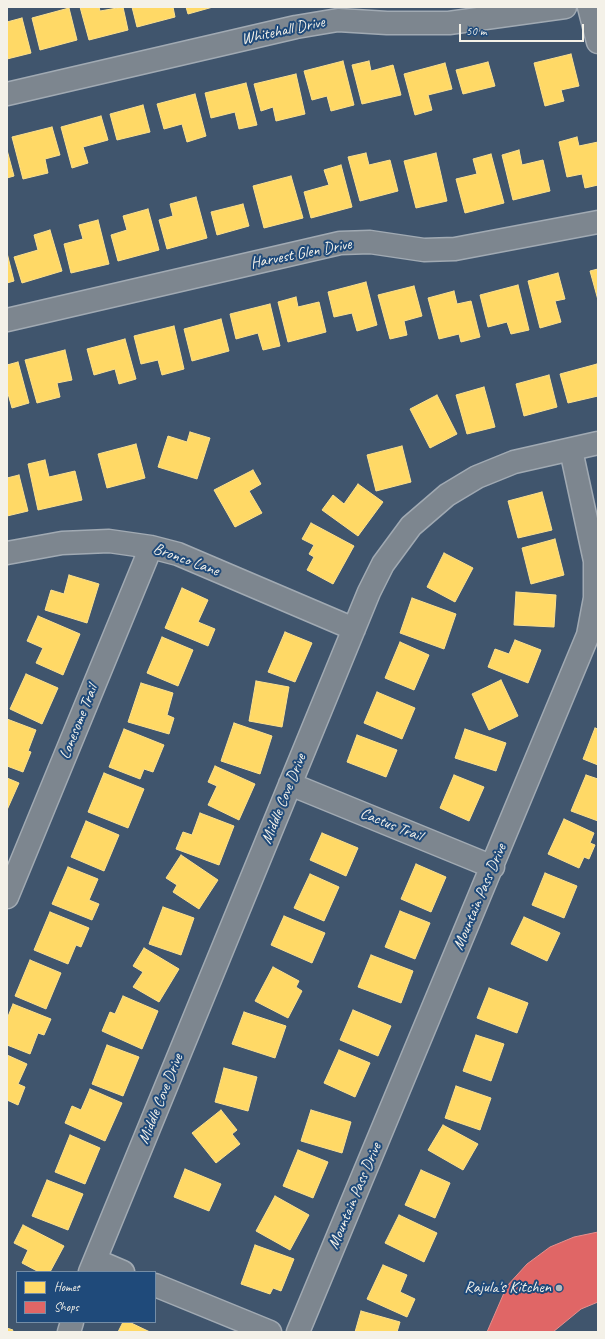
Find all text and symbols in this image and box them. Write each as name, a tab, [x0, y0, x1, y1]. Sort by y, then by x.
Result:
street label: Whitehall Drive	[240, 13, 326, 49]
scale bar	[461, 16, 586, 42]
text: 50 m	[466, 23, 486, 39]
street label: Harvest Glen Drive	[249, 235, 353, 273]
street label: Bronco Lane	[150, 539, 222, 581]
street label: Lonesome Trail	[55, 682, 103, 762]
street label: Middle Cove Drive	[257, 751, 311, 847]
street label: Cactus Trail	[357, 804, 425, 846]
street label: Mountain Pass Drive	[449, 841, 511, 953]
street label: Middle Cove Drive	[134, 1051, 188, 1147]
street label: Mountain Pass Drive	[324, 1140, 386, 1252]
legend	[16, 1271, 156, 1323]
place label: Rajula's Kitchen	[464, 1278, 551, 1298]
text: Homes	[54, 1279, 80, 1295]
marker: Rajula's Kitchen	[554, 1283, 564, 1293]
text: Shops	[54, 1299, 79, 1315]

